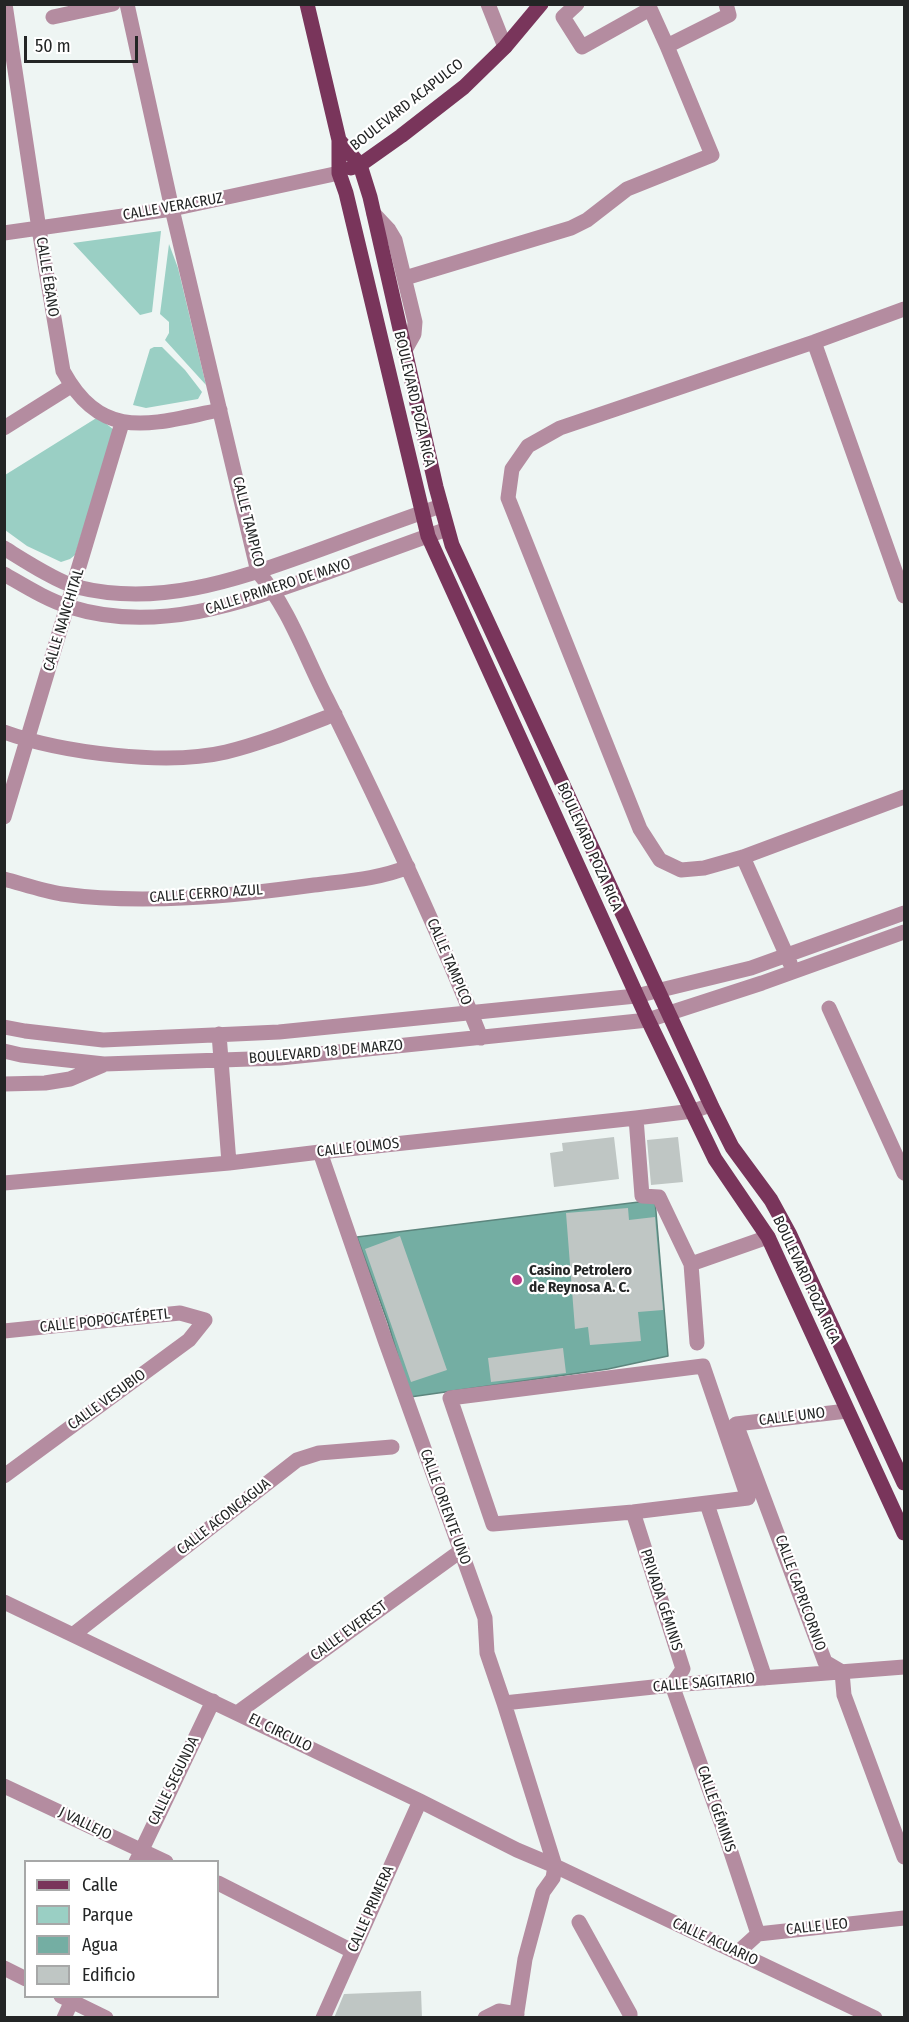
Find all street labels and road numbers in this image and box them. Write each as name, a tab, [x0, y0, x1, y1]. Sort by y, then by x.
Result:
street label: BOULEVARD ACAPULCO	[347, 55, 467, 155]
street label: CALLE VERACRUZ	[122, 189, 224, 225]
street label: CALLE ÉBANO	[32, 236, 62, 318]
street label: BOULEVARD POZA RICA	[390, 329, 438, 469]
street label: CALLE TAMPICO	[228, 475, 268, 569]
street label: CALLE PRIMERO DE MAYO	[203, 555, 353, 619]
street label: CALLE NANCHITAL	[40, 566, 88, 674]
street label: BOULEVARD POZA RICA	[553, 780, 625, 914]
street label: CALLE CERRO AZUL	[149, 881, 263, 907]
street label: CALLE TAMPICO	[423, 916, 475, 1008]
street label: BOULEVARD 18 DE MARZO	[248, 1036, 404, 1068]
street label: CALLE OLMOS	[316, 1135, 400, 1161]
street label: BOULEVARD POZA RICA	[769, 1213, 843, 1347]
street label: CALLE POPOCATÉPETL	[39, 1305, 171, 1337]
street label: CALLE VESUBIO	[65, 1366, 149, 1434]
street label: CALLE UNO	[758, 1404, 826, 1430]
street label: CALLE ORIENTE UNO	[416, 1447, 474, 1567]
street label: CALLE ACONCAGUA	[174, 1475, 274, 1559]
street label: CALLE CAPRICORNIO	[771, 1533, 829, 1653]
street label: PRIVADA GÉMINIS	[636, 1547, 686, 1653]
street label: CALLE EVEREST	[307, 1597, 391, 1665]
street label: CALLE SAGITARIO	[652, 1670, 756, 1696]
street label: EL CIRCULO	[245, 1710, 315, 1756]
street label: CALLE SEGUNDA	[145, 1734, 203, 1828]
street label: CALLE GÉMINIS	[693, 1763, 739, 1855]
street label: J VALLEJO	[56, 1803, 114, 1845]
street label: CALLE PRIMERA	[344, 1863, 398, 1955]
street label: CALLE ACUARIO	[669, 1914, 761, 1970]
street label: CALLE LEO	[785, 1915, 849, 1939]

